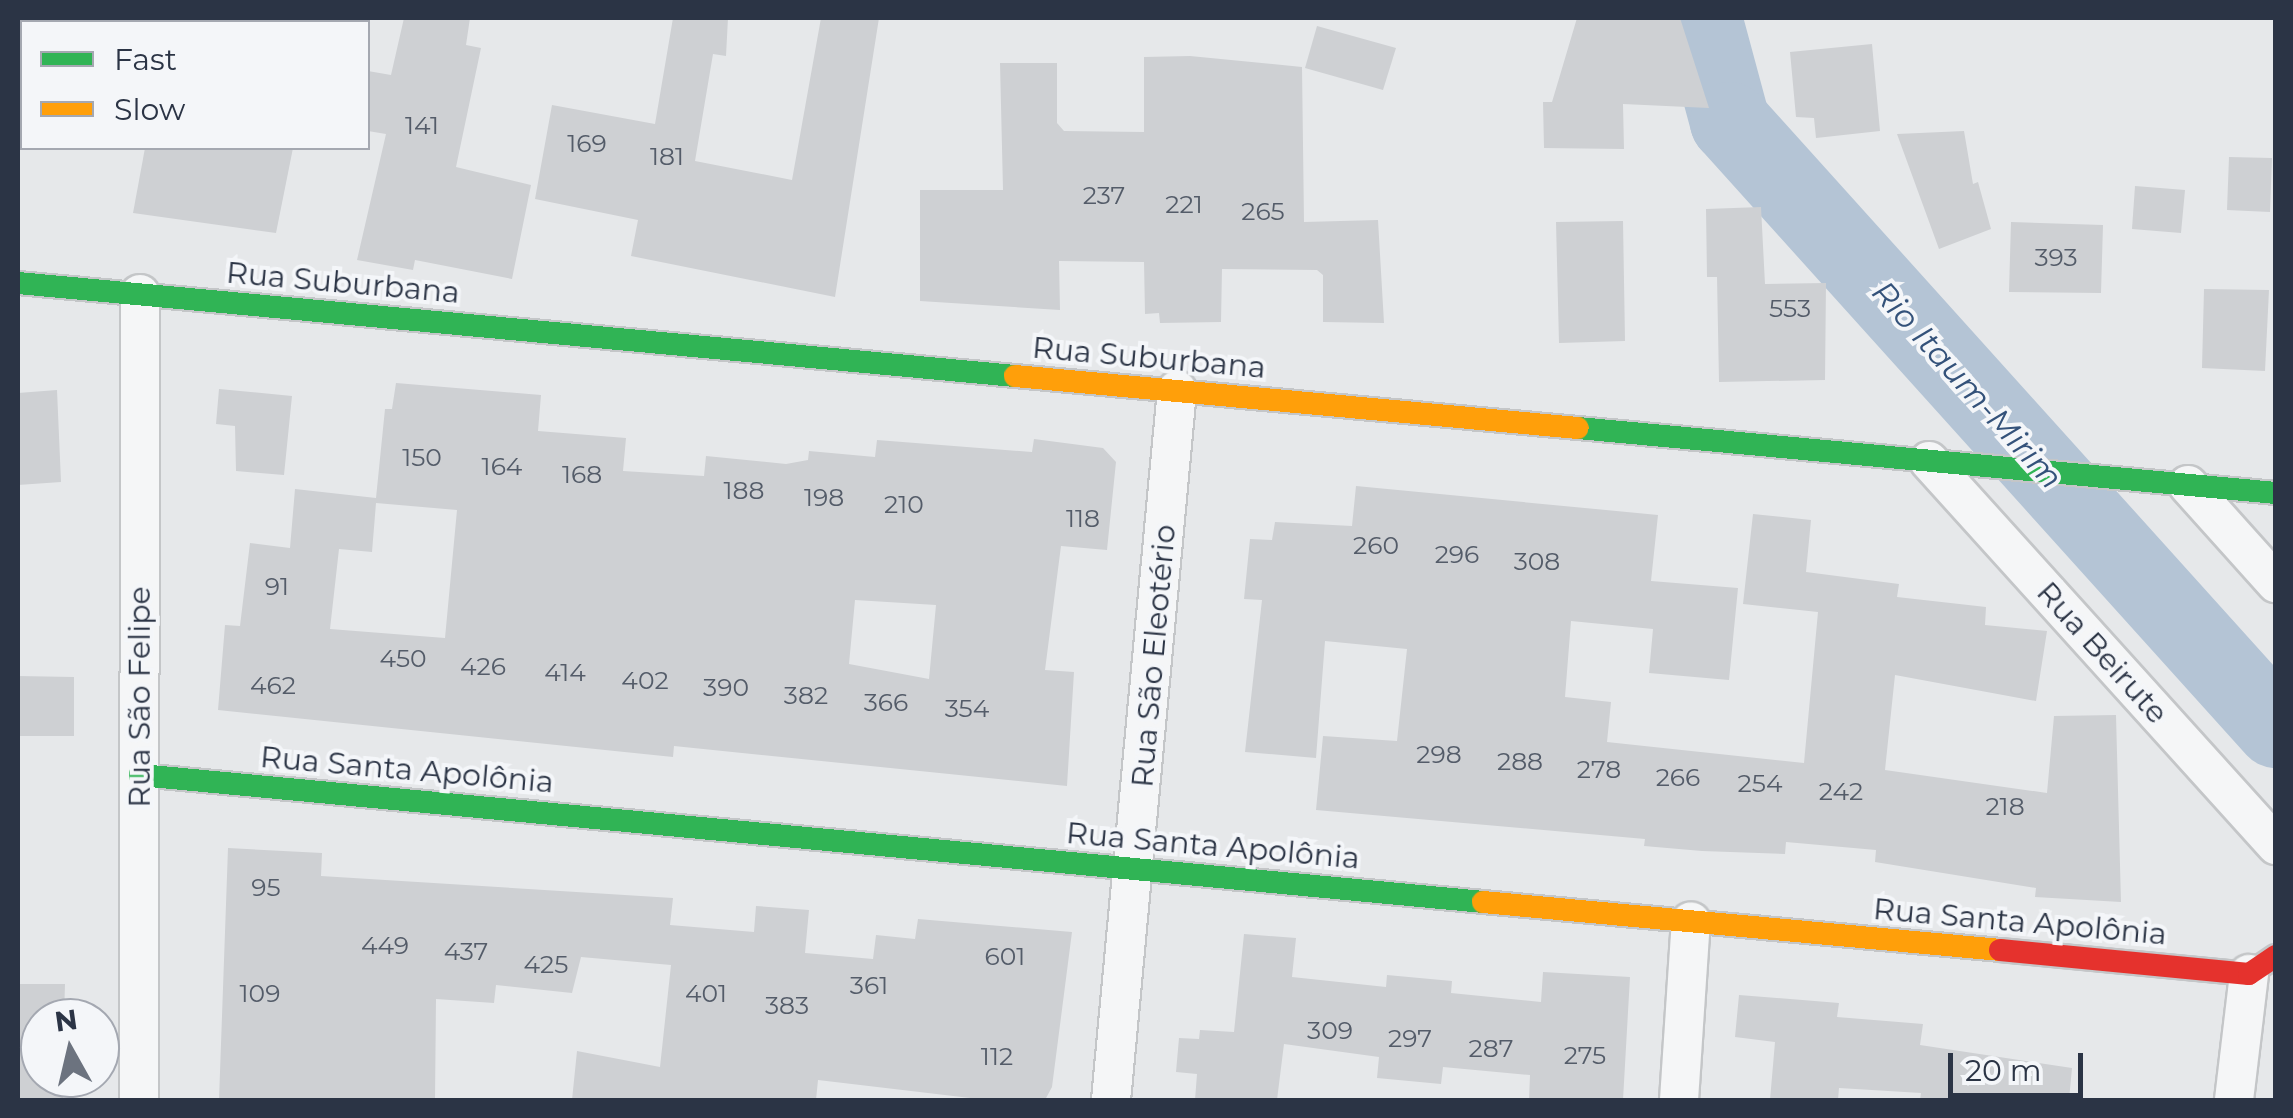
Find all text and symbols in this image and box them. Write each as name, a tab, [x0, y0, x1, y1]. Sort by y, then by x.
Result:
legend	[20, 20, 370, 150]
text: Fast	[114, 41, 177, 78]
text: Slow	[114, 91, 185, 128]
house number: 141	[405, 110, 439, 140]
house number: 169	[567, 128, 607, 158]
house number: 181	[650, 141, 684, 171]
house number: 237	[1083, 180, 1125, 210]
house number: 221	[1165, 189, 1203, 219]
house number: 265	[1241, 196, 1285, 226]
house number: 393	[2034, 242, 2078, 272]
street label: Rua Suburbana	[225, 255, 461, 311]
water label: Rio Itaum-Mirim	[1864, 273, 2070, 497]
house number: 553	[1769, 293, 1811, 323]
street label: Rua Suburbana	[1031, 330, 1267, 386]
house number: 150	[402, 442, 442, 472]
house number: 164	[482, 451, 522, 481]
house number: 168	[562, 459, 602, 489]
house number: 188	[724, 475, 764, 505]
house number: 198	[804, 482, 844, 512]
house number: 210	[884, 489, 924, 519]
house number: 118	[1066, 503, 1100, 533]
street label: Rua São Eleotério	[1125, 523, 1183, 789]
house number: 260	[1353, 530, 1399, 560]
house number: 296	[1435, 539, 1479, 569]
house number: 308	[1514, 546, 1560, 576]
house number: 91	[265, 571, 289, 601]
street label: Rua Beirute	[2029, 575, 2175, 731]
street label: Rua São Felipe	[122, 586, 158, 808]
house number: 450	[379, 643, 427, 673]
house number: 426	[460, 651, 506, 681]
house number: 414	[544, 657, 586, 687]
house number: 402	[621, 665, 669, 695]
house number: 462	[250, 670, 296, 700]
house number: 390	[703, 672, 749, 702]
house number: 382	[784, 680, 828, 710]
house number: 366	[864, 687, 908, 717]
house number: 354	[945, 693, 989, 723]
street label: Rua Santa Apolônia	[259, 739, 555, 801]
house number: 298	[1416, 739, 1462, 769]
house number: 288	[1497, 746, 1543, 776]
house number: 278	[1577, 754, 1621, 784]
house number: 266	[1656, 762, 1700, 792]
house number: 254	[1738, 768, 1782, 798]
house number: 242	[1819, 776, 1863, 806]
house number: 218	[1985, 791, 2025, 821]
street label: Rua Santa Apolônia	[1065, 815, 1361, 877]
house number: 95	[251, 872, 281, 902]
street label: Rua Santa Apolônia	[1872, 891, 2168, 953]
house number: 449	[361, 930, 409, 960]
house number: 437	[444, 936, 488, 966]
house number: 601	[985, 941, 1025, 971]
house number: 425	[524, 949, 568, 979]
house number: 361	[850, 970, 888, 1000]
house number: 109	[240, 978, 280, 1008]
house number: 401	[685, 978, 727, 1008]
house number: 383	[765, 990, 809, 1020]
north arrow	[20, 998, 120, 1098]
text: N	[53, 1002, 80, 1039]
house number: 309	[1307, 1015, 1353, 1045]
house number: 297	[1388, 1023, 1432, 1053]
house number: 287	[1469, 1033, 1513, 1063]
scale bar	[1953, 1033, 2088, 1095]
house number: 275	[1564, 1040, 1606, 1070]
house number: 112	[981, 1041, 1013, 1071]
text: 20 m	[1965, 1052, 2042, 1089]

